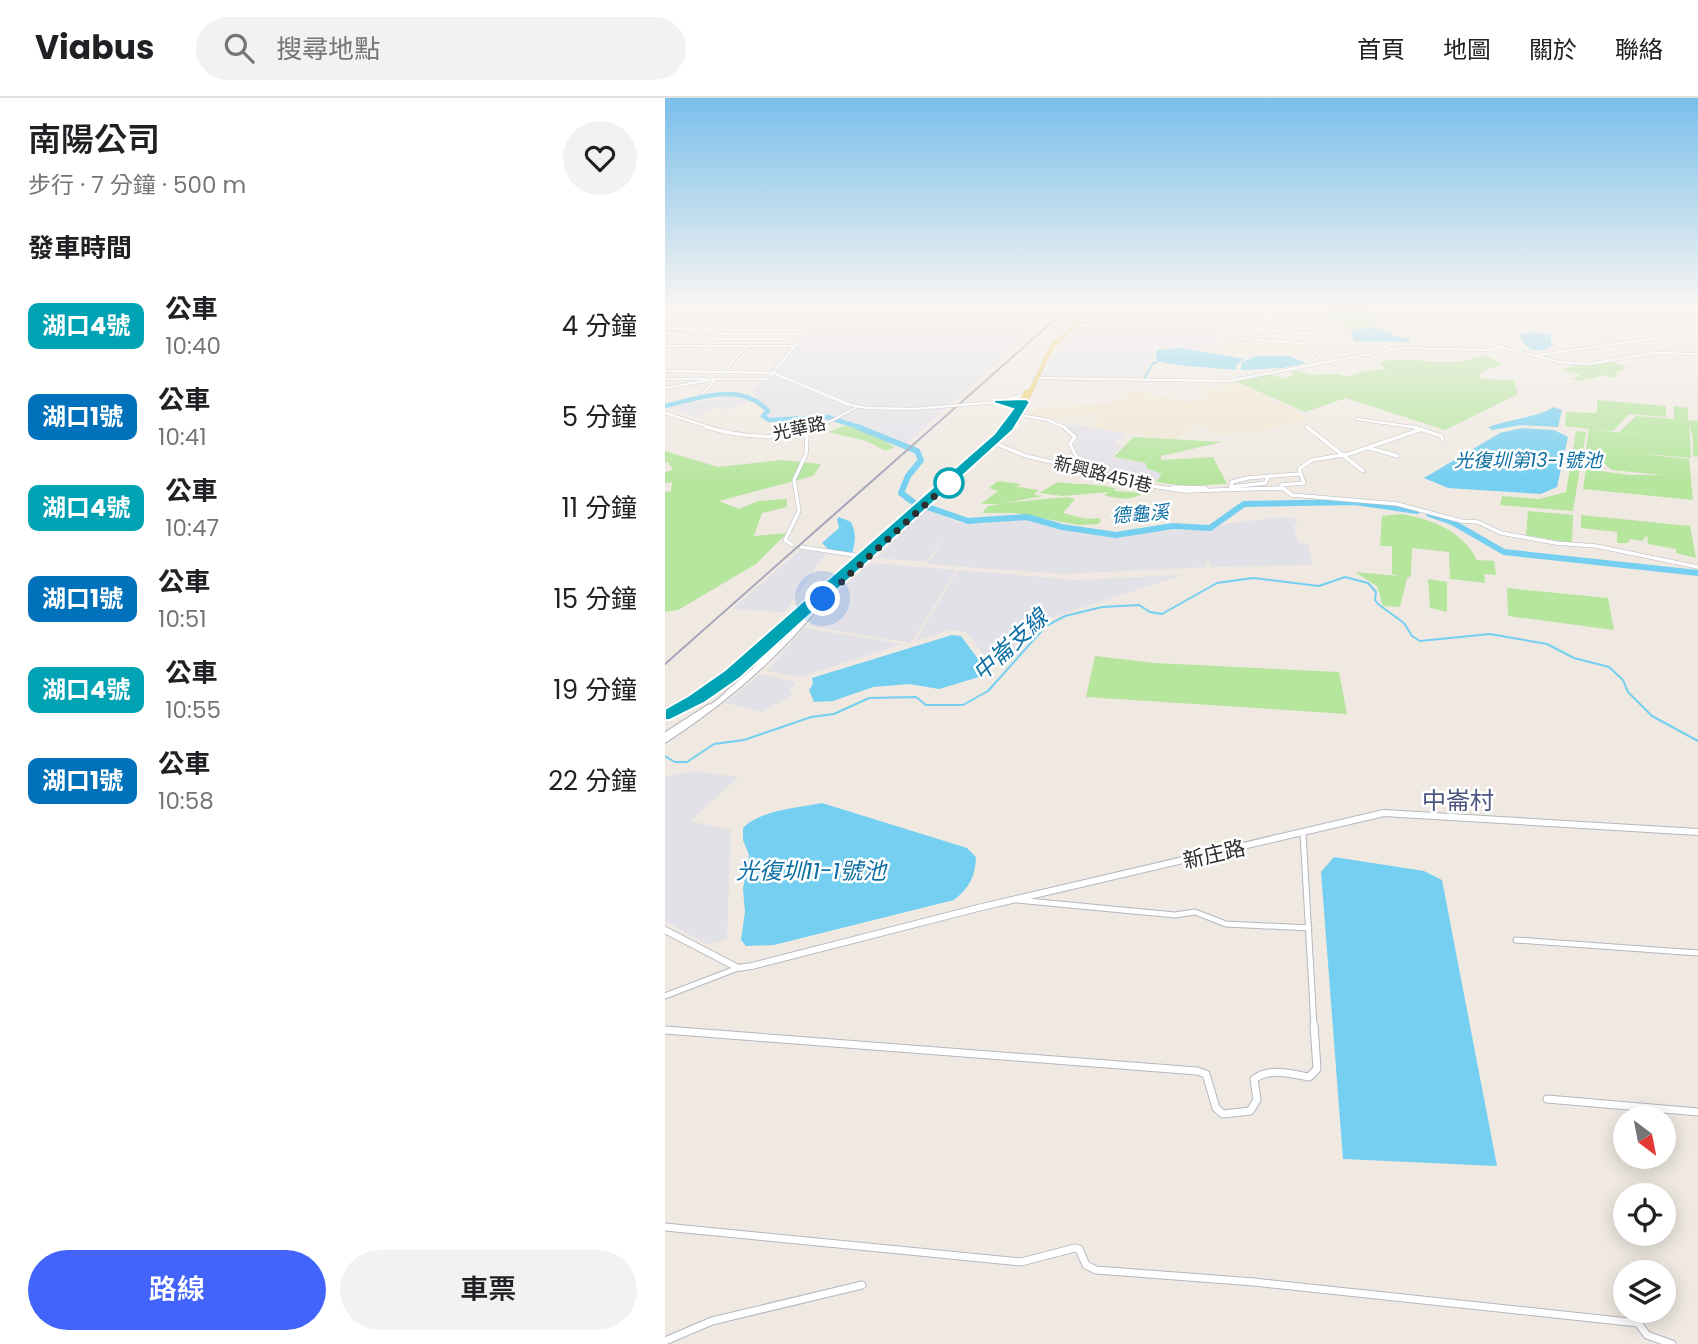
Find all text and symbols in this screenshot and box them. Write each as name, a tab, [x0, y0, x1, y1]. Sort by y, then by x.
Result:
search box	[196, 17, 686, 80]
text: Viabus	[35, 24, 154, 71]
icon: search	[220, 29, 258, 67]
text: 搜尋地點	[276, 31, 380, 67]
text: 首頁	[1357, 33, 1405, 66]
text: 地圖	[1443, 33, 1491, 66]
text: 關於	[1529, 33, 1577, 66]
text: 聯絡	[1615, 33, 1663, 66]
text: 南陽公司	[28, 116, 160, 163]
button: heart	[563, 121, 637, 195]
text: 步行 · 7 分鐘 · 500 m	[28, 169, 246, 201]
text: 發車時間	[28, 230, 132, 266]
text: 公車	[165, 291, 217, 327]
text: 4 分鐘	[562, 308, 637, 344]
text: 湖口4號	[42, 309, 130, 342]
text: 10:40	[165, 330, 221, 362]
text: 公車	[158, 382, 210, 418]
text: 5 分鐘	[562, 399, 637, 435]
text: 湖口1號	[42, 400, 123, 433]
street label: 光華路	[770, 410, 828, 446]
text: 10:41	[158, 421, 207, 453]
water label: 光復圳第13-1號池	[1454, 447, 1604, 474]
street label: 新興路451巷	[1051, 450, 1155, 498]
unlabelled marker	[934, 468, 964, 498]
text: 公車	[165, 473, 217, 509]
text: 11 分鐘	[561, 490, 637, 526]
text: 湖口4號	[42, 491, 130, 524]
water label: 德龜溪	[1111, 498, 1172, 529]
text: 10:47	[165, 512, 219, 544]
text: 公車	[158, 564, 210, 600]
text: 15 分鐘	[553, 581, 637, 617]
your location	[805, 581, 840, 616]
text: 湖口1號	[42, 582, 123, 615]
water label: 中崙支線	[965, 600, 1057, 688]
text: 10:51	[158, 603, 207, 635]
text: 公車	[165, 655, 217, 691]
text: 19 分鐘	[553, 672, 637, 708]
text: 湖口4號	[42, 673, 130, 706]
text: 10:55	[165, 694, 221, 726]
text: 公車	[158, 746, 210, 782]
text: 22 分鐘	[548, 763, 637, 799]
text: 湖口1號	[42, 764, 123, 797]
district label: 中崙村	[1422, 784, 1494, 817]
text: 10:58	[158, 785, 214, 817]
street label: 新庄路	[1180, 833, 1248, 875]
water label: 光復圳11-1號池	[736, 855, 888, 887]
north arrow	[1613, 1106, 1677, 1169]
map controls	[1613, 1106, 1676, 1323]
button: locate	[1613, 1183, 1676, 1246]
button: 路線	[28, 1250, 326, 1330]
button: 車票	[340, 1250, 637, 1330]
button: layers	[1613, 1260, 1676, 1323]

